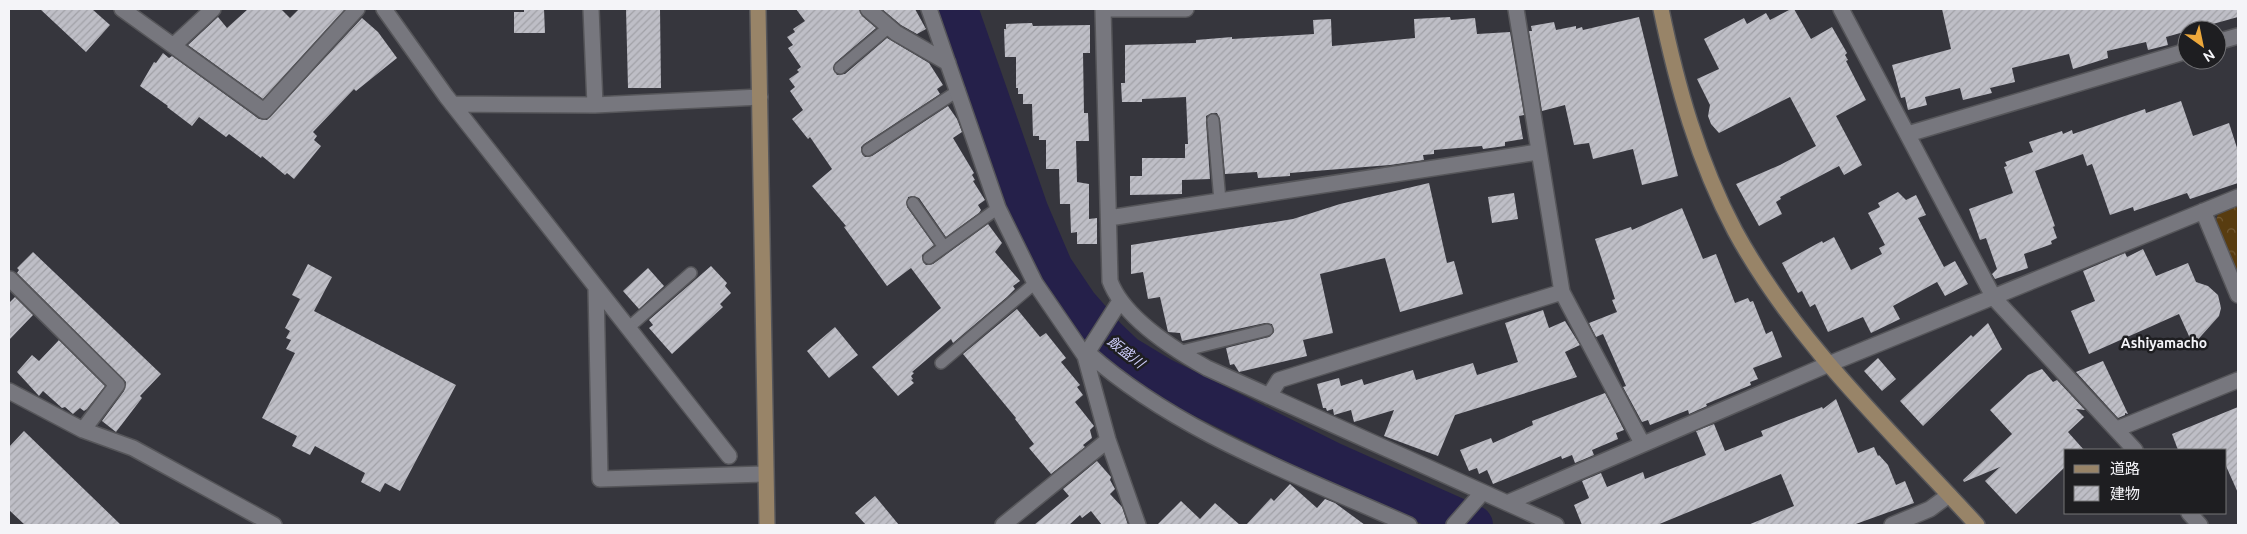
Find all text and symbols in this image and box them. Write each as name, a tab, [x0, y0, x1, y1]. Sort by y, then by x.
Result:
north arrow	[2177, 20, 2227, 70]
text: N	[2200, 46, 2218, 65]
water label: 飯盛川	[1105, 333, 1149, 372]
district label: Ashiyamacho	[2121, 335, 2207, 351]
legend	[2064, 449, 2227, 514]
text: 道路	[2110, 460, 2140, 477]
text: 建物	[2110, 485, 2140, 502]

